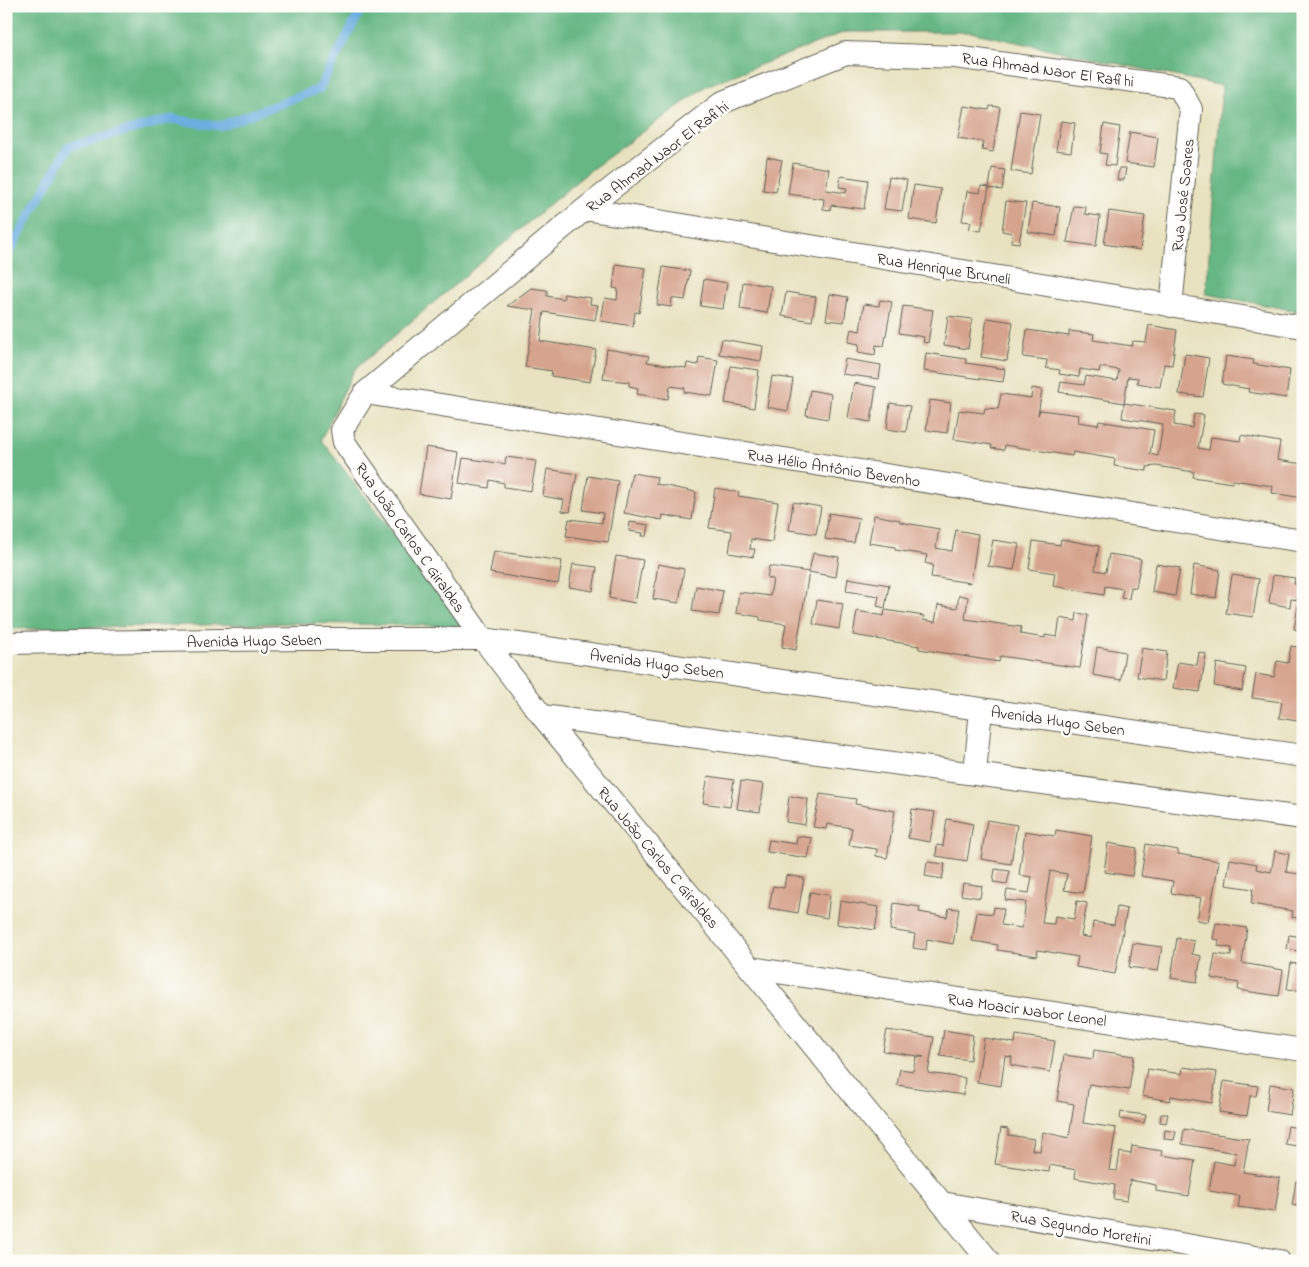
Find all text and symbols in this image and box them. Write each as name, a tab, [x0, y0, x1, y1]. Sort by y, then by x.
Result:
street label: Rua Ahmad Naor El Rafihi	[960, 47, 1135, 95]
street label: Rua Ahmad Naor El Rafihi	[582, 96, 735, 219]
street label: Rua José Soares	[1166, 137, 1202, 253]
street label: Rua Henrique Bruneli	[875, 248, 1012, 292]
street label: Rua Hélio Antônio Bevenho	[745, 443, 922, 495]
street label: Rua João Carlos C Giraldes	[348, 458, 471, 618]
street label: Avenida Hugo Seben	[186, 629, 322, 655]
street label: Avenida Hugo Seben	[588, 644, 725, 686]
street label: Avenida Hugo Seben	[989, 701, 1126, 743]
street label: Rua João Carlos C Giraldes	[591, 782, 724, 935]
street label: Rua Moacir Nabor Leonel	[946, 988, 1108, 1034]
street label: Rua Segundo Moretini	[1008, 1205, 1153, 1253]

